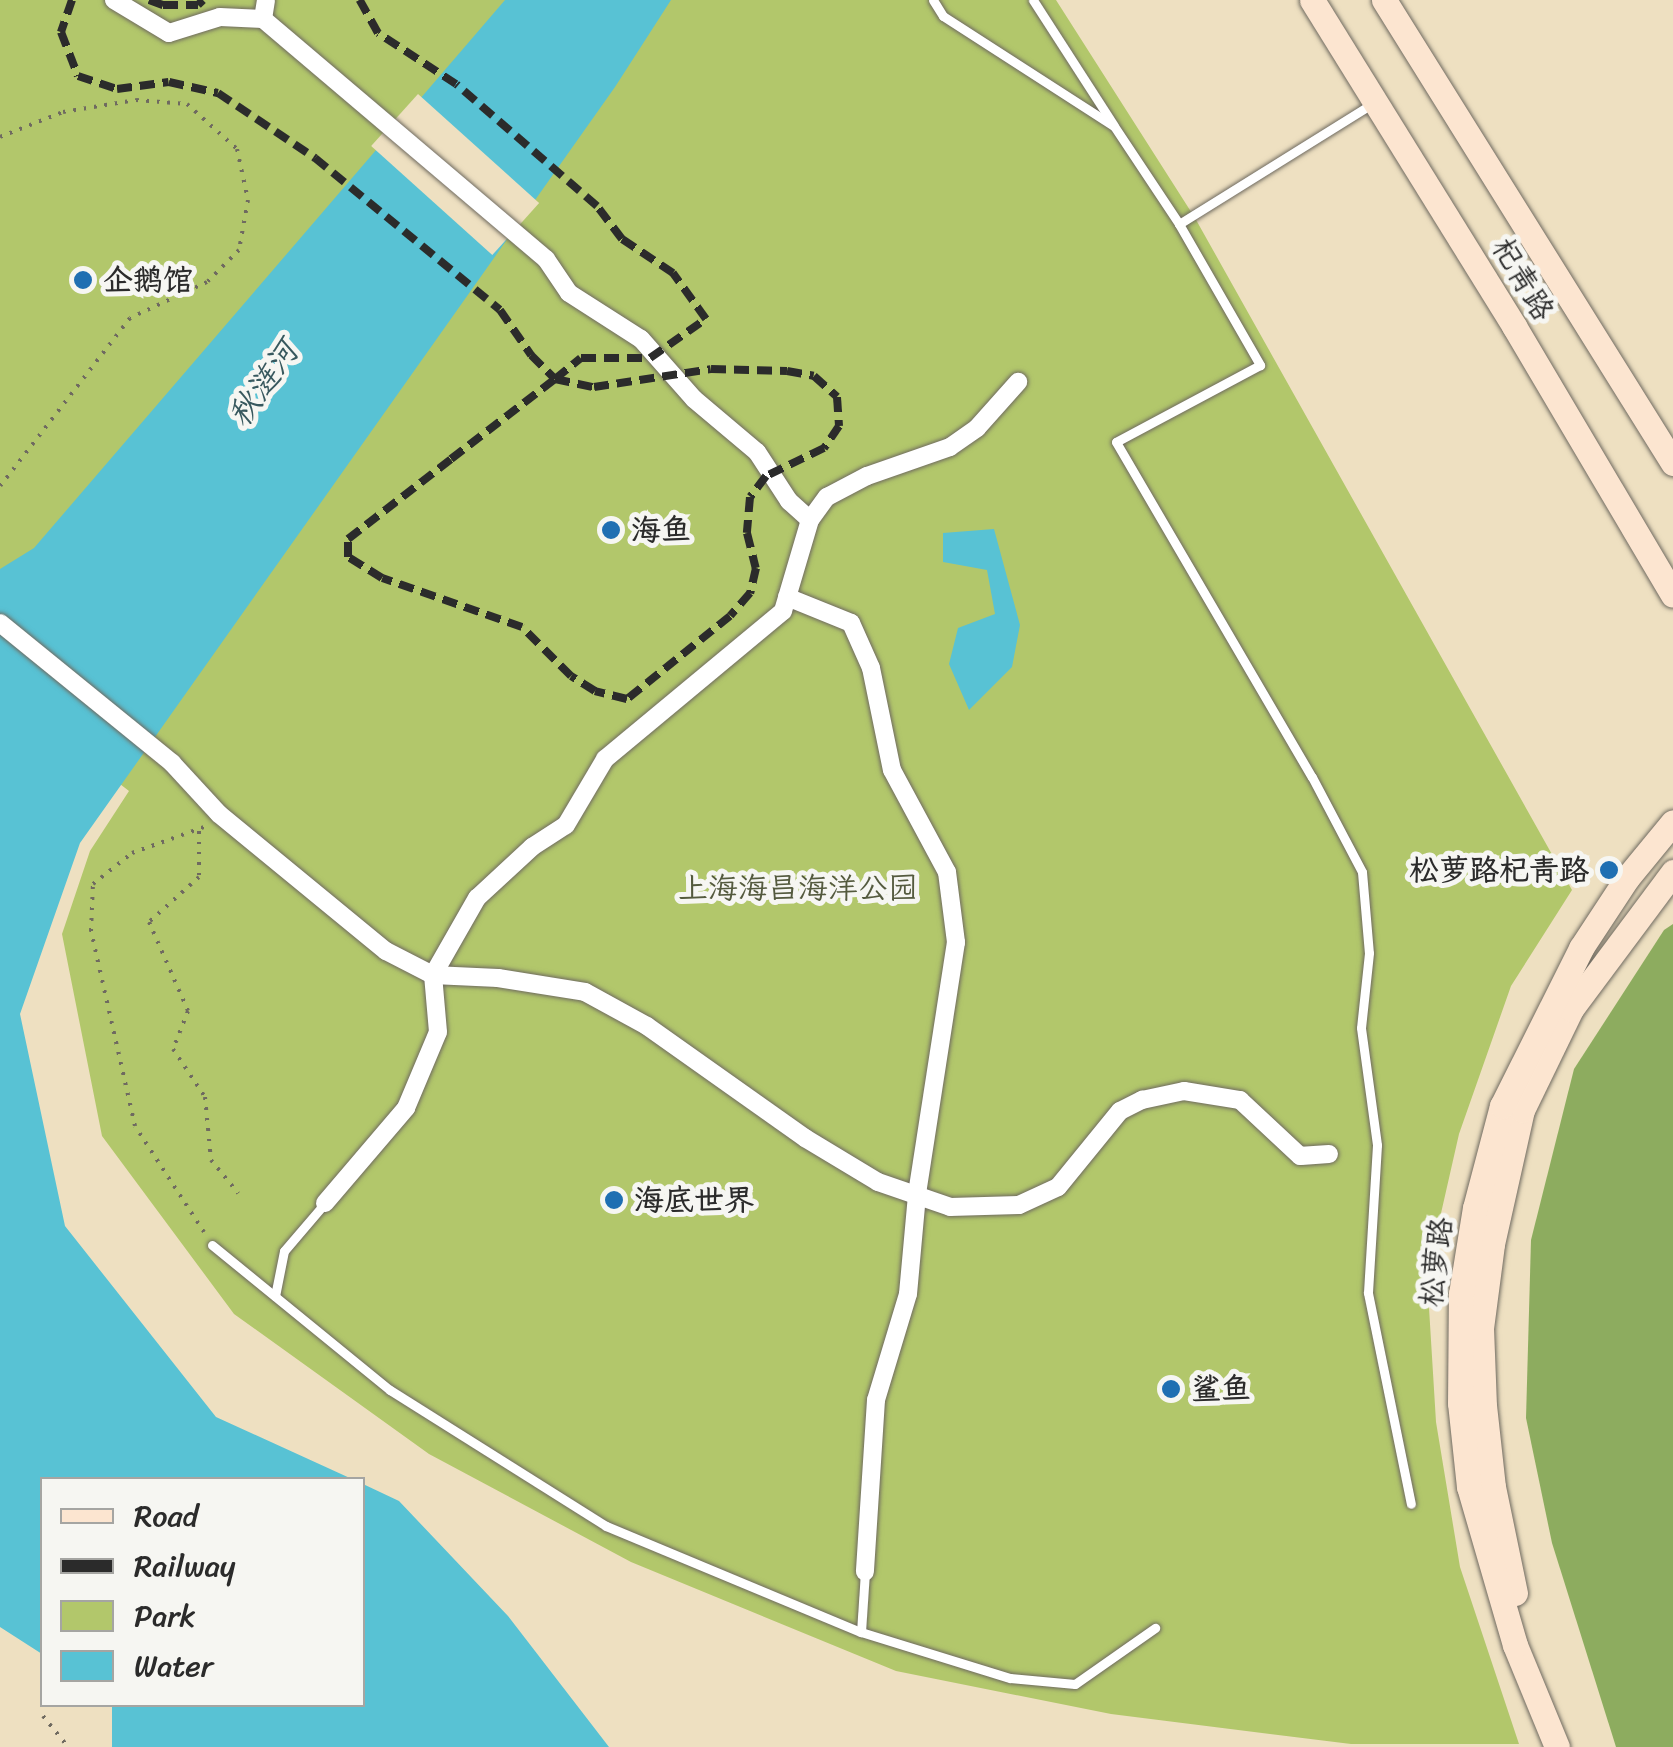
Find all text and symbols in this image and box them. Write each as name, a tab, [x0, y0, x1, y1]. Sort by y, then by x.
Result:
street label: 杞青路	[1484, 231, 1562, 327]
place label: 企鹅馆	[103, 262, 193, 298]
marker: 企鹅馆	[72, 269, 94, 291]
water label: 秋涟河	[221, 334, 307, 434]
place label: 海鱼	[631, 512, 691, 548]
marker: 海鱼	[600, 519, 622, 541]
place label: 松萝路杞青路	[1409, 852, 1589, 888]
marker: 松萝路杞青路	[1598, 859, 1620, 881]
park label: 上海海昌海洋公园	[678, 870, 918, 906]
place label: 海底世界	[634, 1182, 754, 1218]
marker: 海底世界	[603, 1189, 625, 1211]
street label: 松萝路	[1413, 1215, 1459, 1309]
place label: 鲨鱼	[1191, 1371, 1251, 1407]
marker: 鲨鱼	[1160, 1378, 1182, 1400]
legend	[40, 1477, 365, 1707]
text: Road	[134, 1489, 198, 1543]
text: Railway	[134, 1539, 235, 1593]
text: Park	[134, 1589, 196, 1643]
text: Water	[134, 1639, 213, 1693]

